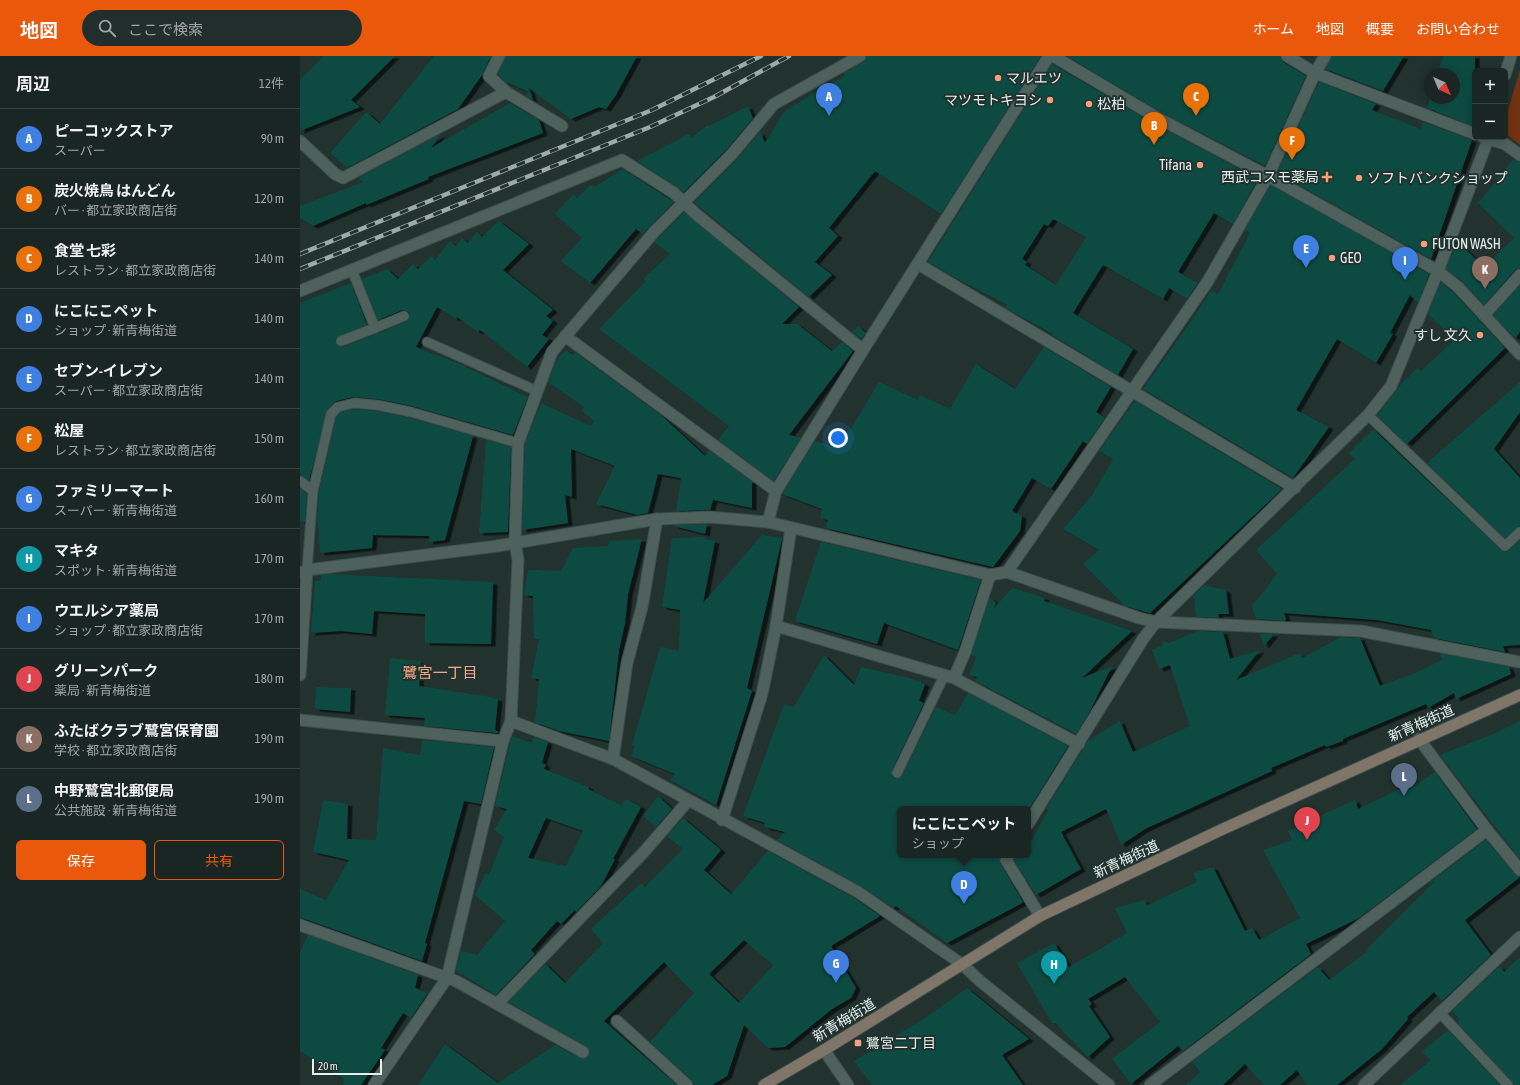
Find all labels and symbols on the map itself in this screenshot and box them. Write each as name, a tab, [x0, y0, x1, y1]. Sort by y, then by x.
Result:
north arrow	[1424, 68, 1460, 104]
place label: マルエツ	[1006, 70, 1062, 86]
marker: マルエツ	[993, 73, 1003, 83]
pin: A	[816, 83, 842, 116]
pin: C	[1183, 83, 1209, 116]
place label: マツモトキヨシ	[944, 92, 1042, 108]
marker: マツモトキヨシ	[1045, 95, 1055, 105]
place label: 松柏	[1097, 96, 1125, 112]
marker: 松柏	[1084, 99, 1094, 109]
pin: B	[1141, 112, 1167, 145]
pin: F	[1279, 127, 1305, 160]
place label: Tifana	[1159, 157, 1192, 173]
marker: Tifana	[1195, 160, 1205, 170]
place label: 西武コスモ薬局	[1221, 169, 1319, 185]
place label: ソフトバンクショップ	[1367, 170, 1508, 186]
marker: 西武コスモ薬局	[1322, 172, 1332, 182]
marker: ソフトバンクショップ	[1354, 173, 1364, 183]
pin: E	[1293, 235, 1319, 268]
place label: FUTON WASH	[1432, 236, 1501, 252]
marker: FUTON WASH	[1419, 239, 1429, 249]
pin: I	[1392, 247, 1418, 280]
place label: GEO	[1340, 250, 1362, 266]
marker: GEO	[1327, 253, 1337, 263]
pin: K	[1472, 256, 1498, 289]
place label: すし 文久	[1414, 327, 1472, 343]
marker: すし 文久	[1475, 330, 1485, 340]
your location	[828, 428, 848, 448]
district label: 鷺宮一丁目	[402, 664, 478, 681]
street label: 新青梅街道	[1386, 701, 1456, 745]
pin: L	[1391, 763, 1417, 796]
pin: J	[1294, 807, 1320, 840]
street label: 新青梅街道	[1091, 837, 1161, 881]
pin: D	[951, 871, 977, 904]
pin: G	[823, 950, 849, 983]
pin: H	[1041, 951, 1067, 984]
street label: 新青梅街道	[810, 995, 878, 1045]
place label: 鷺宮二丁目	[866, 1035, 936, 1051]
marker: 鷺宮二丁目	[853, 1038, 863, 1048]
scale bar	[312, 1057, 382, 1076]

